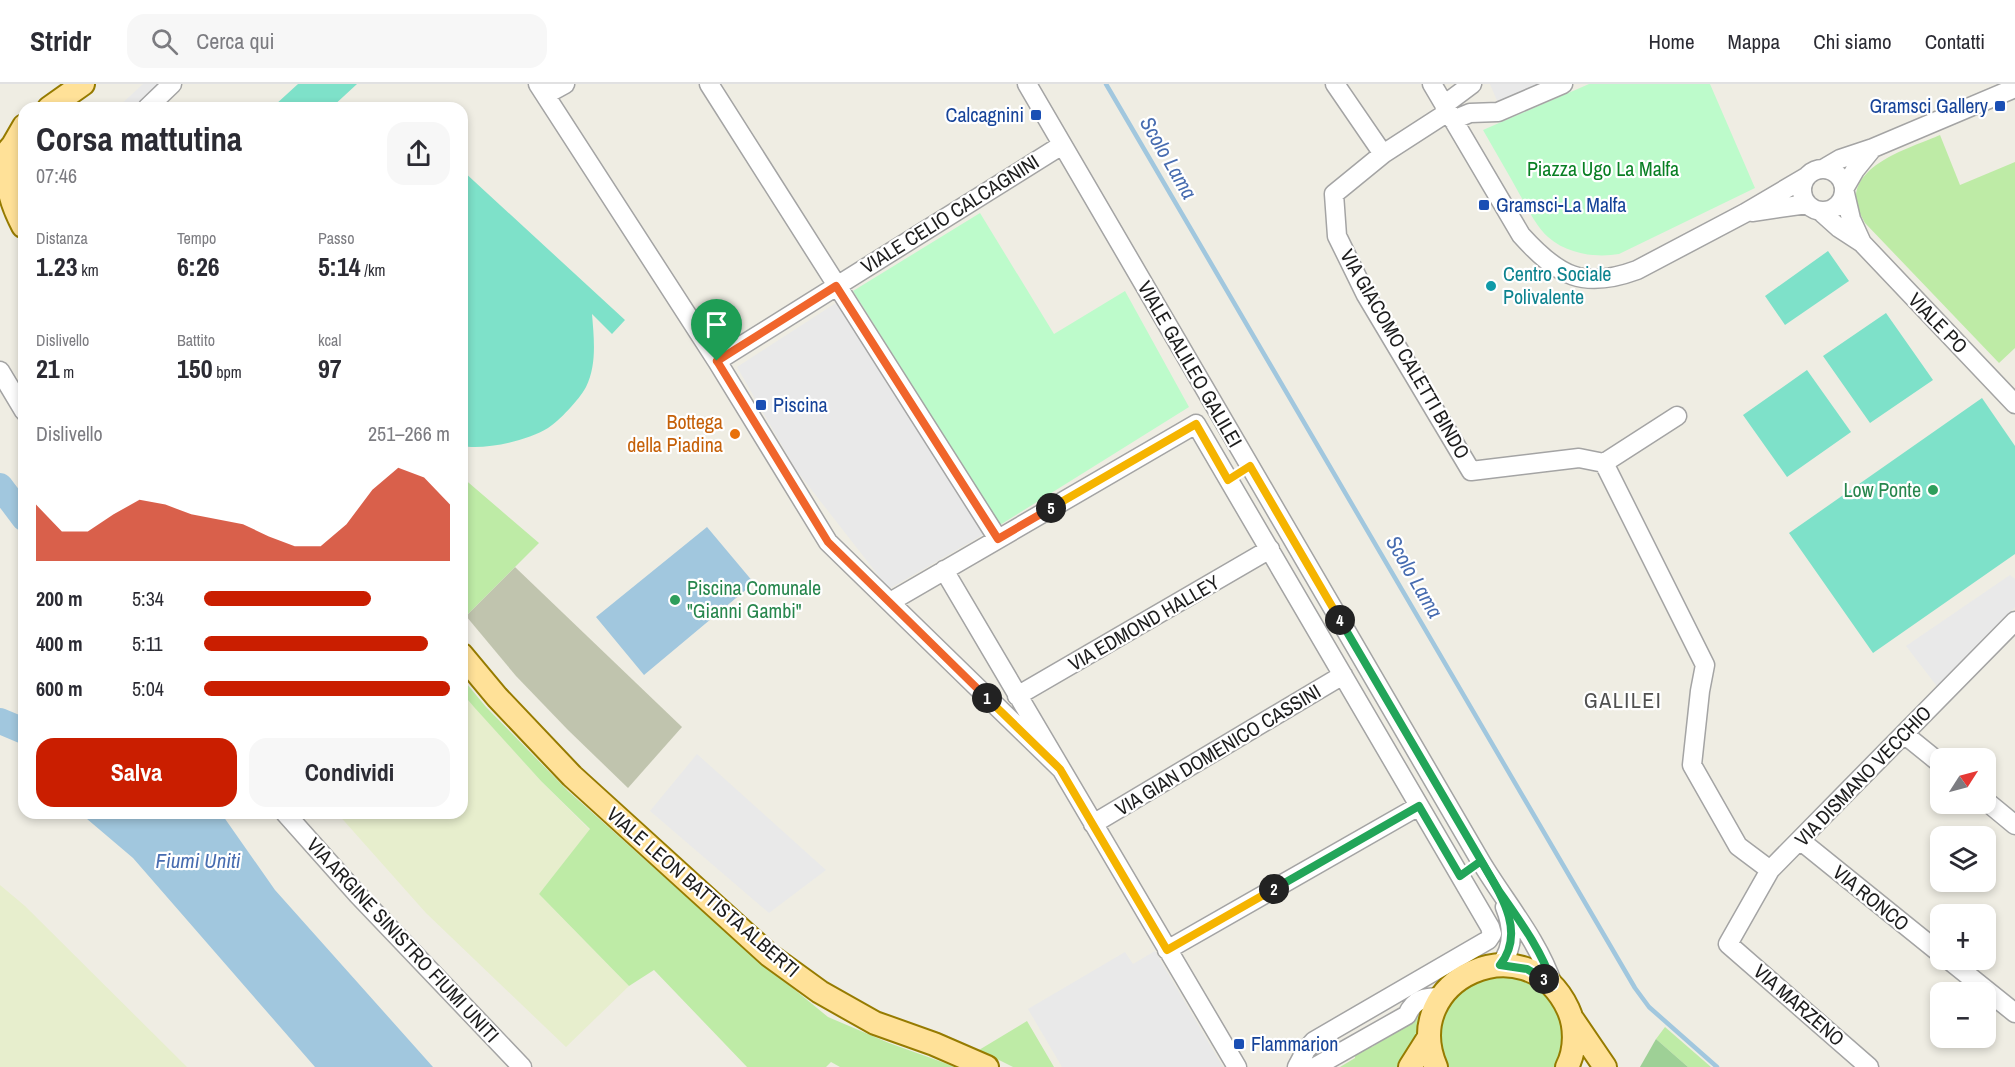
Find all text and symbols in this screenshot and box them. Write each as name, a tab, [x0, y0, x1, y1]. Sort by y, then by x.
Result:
search box	[127, 14, 547, 68]
text: Stridr	[30, 22, 91, 60]
icon: search	[148, 25, 181, 58]
text: Cerca qui	[196, 26, 274, 56]
text: Home	[1649, 27, 1695, 56]
text: Mappa	[1728, 27, 1780, 56]
text: Chi siamo	[1813, 27, 1892, 56]
text: Contatti	[1925, 27, 1985, 56]
place label: Gramsci Gallery	[1870, 92, 1989, 119]
marker: Gramsci Gallery	[1993, 99, 2007, 113]
place label: Calcagnini	[946, 101, 1024, 128]
marker: Calcagnini	[1029, 108, 1043, 122]
water label: Scolo Lama	[1133, 111, 1204, 204]
text: Corsa mattutina	[36, 117, 242, 161]
button: share	[387, 122, 450, 185]
street label: VIALE CELIO CALCAGNINI	[856, 148, 1044, 279]
park label: Piazza Ugo La Malfa	[1527, 155, 1679, 182]
text: 07:46	[36, 162, 77, 189]
place label: Gramsci-La Malfa	[1496, 191, 1626, 218]
marker: Gramsci-La Malfa	[1477, 198, 1491, 212]
text: Distanza	[36, 227, 88, 249]
text: Tempo	[177, 227, 216, 249]
text: Passo	[318, 227, 354, 249]
street label: VIA GIACOMO CALETTI BINDO	[1334, 244, 1477, 464]
text: 1.23	[36, 249, 78, 284]
text: 6:26	[177, 249, 220, 284]
text: 5:14	[318, 249, 361, 284]
text: km	[78, 259, 99, 281]
text: /km	[361, 259, 385, 281]
place label: Centro Sociale Polivalente	[1503, 260, 1611, 310]
street label: VIALE GALILEO GALILEI	[1132, 276, 1249, 452]
marker: Centro Sociale Polivalente	[1484, 279, 1498, 293]
street label: VIALE PO	[1903, 286, 1974, 359]
pin	[691, 299, 742, 361]
icon: arrive	[700, 308, 733, 341]
text: Dislivello	[36, 329, 89, 351]
text: Battito	[177, 329, 215, 351]
text: kcal	[318, 329, 341, 351]
text: 21	[36, 351, 60, 386]
text: 150	[177, 351, 213, 386]
text: 97	[318, 351, 342, 386]
text: m	[60, 361, 74, 383]
text: bpm	[213, 361, 242, 383]
place label: Piscina	[773, 391, 828, 418]
marker: Piscina	[754, 398, 768, 412]
place label: Bottega della Piadina	[627, 408, 723, 458]
text: Dislivello	[36, 420, 103, 447]
text: 251–266 m	[368, 420, 450, 447]
marker: Bottega della Piadina	[728, 427, 742, 441]
place label: Low Ponte	[1844, 476, 1921, 503]
marker: Low Ponte	[1926, 483, 1940, 497]
pin: 5	[1036, 493, 1066, 523]
text: 5	[1047, 497, 1055, 519]
water label: Scolo Lama	[1379, 530, 1450, 623]
street label: VIA EDMOND HALLEY	[1063, 568, 1224, 677]
place label: Piscina Comunale "Gianni Gambi"	[687, 574, 821, 624]
text: 200 m	[36, 585, 83, 612]
text: 5:34	[132, 585, 164, 612]
marker: Piscina Comunale "Gianni Gambi"	[668, 593, 682, 607]
pin: 4	[1325, 605, 1355, 635]
text: 4	[1336, 609, 1344, 631]
text: 400 m	[36, 630, 83, 657]
text: 5:11	[132, 630, 163, 657]
text: 600 m	[36, 675, 83, 702]
text: 5:04	[132, 675, 164, 702]
street label: VIA GIAN DOMENICO CASSINI	[1110, 677, 1325, 822]
pin: 1	[972, 683, 1002, 713]
district label: GALILEI	[1584, 685, 1662, 715]
text: 1	[983, 687, 991, 709]
street label: VIA DISMANO VECCHIO	[1788, 699, 1937, 852]
button: Salva	[36, 738, 237, 807]
button: Condividi	[249, 738, 450, 807]
north arrow	[1930, 748, 1996, 814]
map controls	[1930, 748, 1996, 1048]
street label: VIALE LEON BATTISTA ALBERTI	[601, 800, 805, 983]
button: layers	[1930, 826, 1996, 892]
street label: VIA ARGINE SINISTRO FIUMI UNITI	[301, 831, 506, 1048]
water label: Fiumi Uniti	[155, 846, 241, 875]
street label: VIA RONCO	[1827, 858, 1915, 937]
pin: 2	[1259, 874, 1289, 904]
text: 2	[1270, 878, 1278, 900]
button: +	[1930, 904, 1996, 970]
street label: VIA MARZENO	[1748, 958, 1850, 1052]
pin: 3	[1529, 964, 1559, 994]
text: 3	[1540, 968, 1548, 990]
button: −	[1930, 982, 1996, 1048]
place label: Flammarion	[1251, 1030, 1338, 1057]
marker: Flammarion	[1232, 1037, 1246, 1051]

